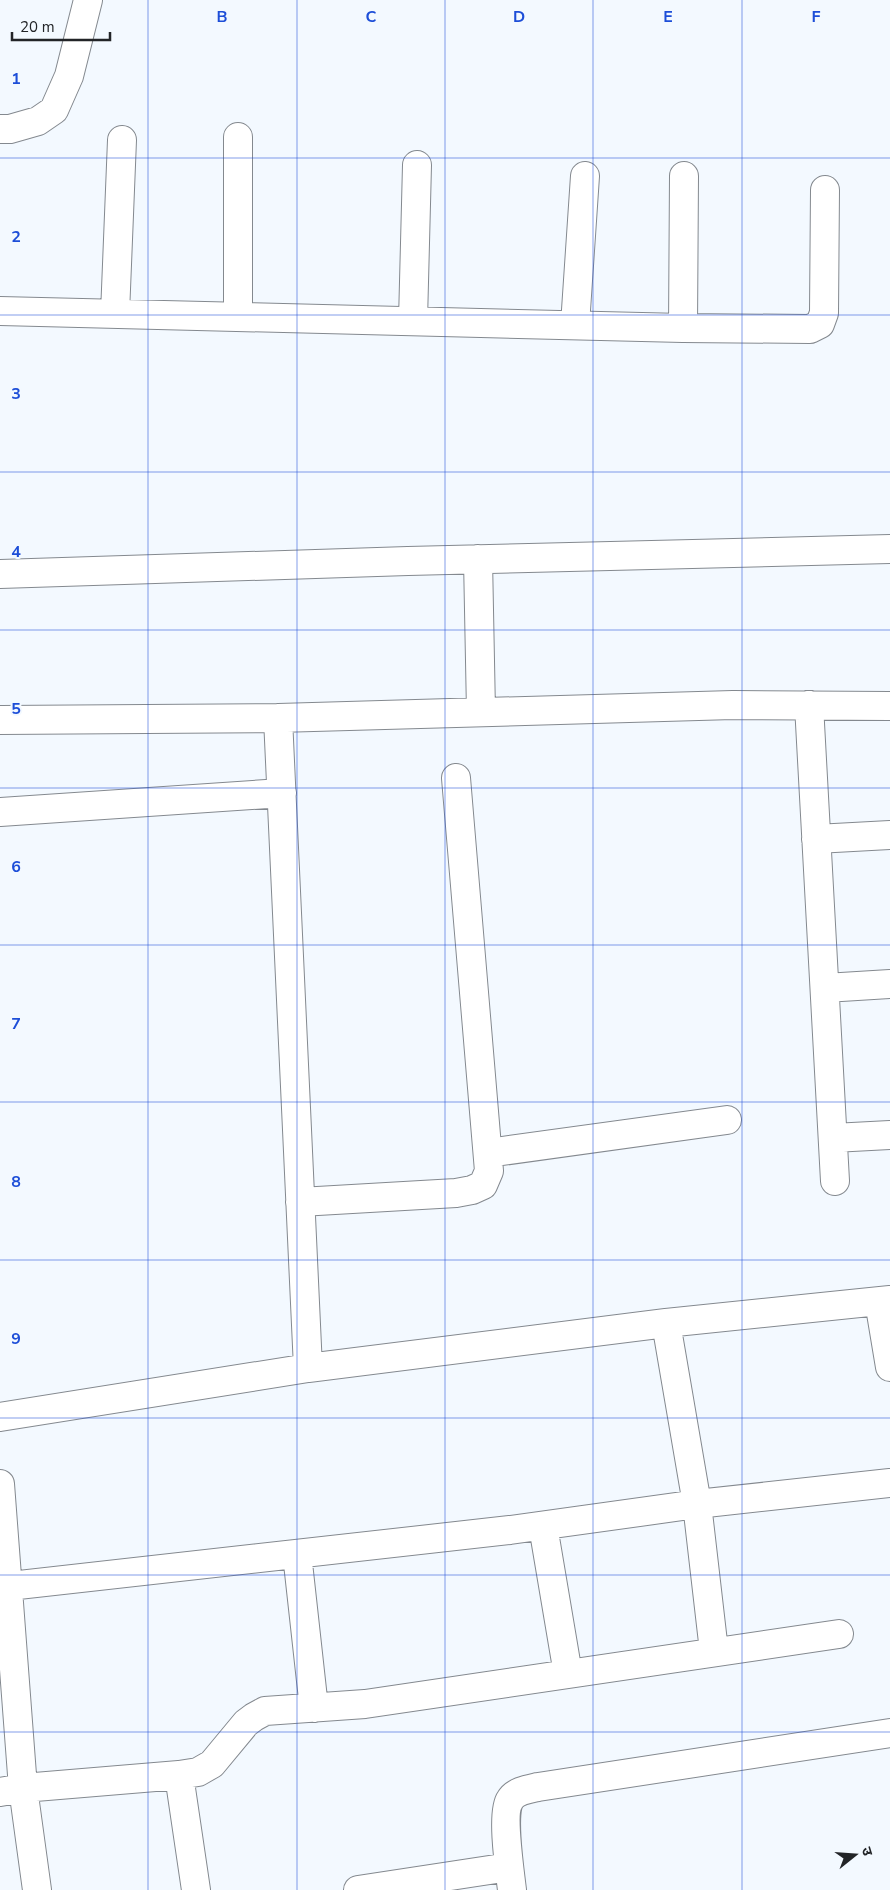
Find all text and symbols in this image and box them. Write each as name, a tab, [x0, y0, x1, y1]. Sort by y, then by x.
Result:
text: B	[216, 6, 228, 28]
text: C	[366, 6, 377, 28]
text: D	[513, 6, 525, 28]
text: E	[663, 6, 673, 28]
text: F	[812, 6, 821, 28]
scale bar	[12, 10, 110, 42]
text: 20 m	[20, 17, 55, 37]
text: 1	[11, 68, 21, 90]
text: 2	[11, 226, 21, 248]
text: 3	[11, 383, 21, 405]
text: 4	[11, 541, 21, 563]
text: 5	[11, 698, 21, 720]
text: 6	[11, 856, 21, 878]
text: 7	[11, 1013, 21, 1035]
text: 8	[11, 1171, 21, 1193]
text: 9	[11, 1328, 21, 1350]
north arrow	[830, 1830, 880, 1880]
text: उ	[857, 1845, 877, 1859]

